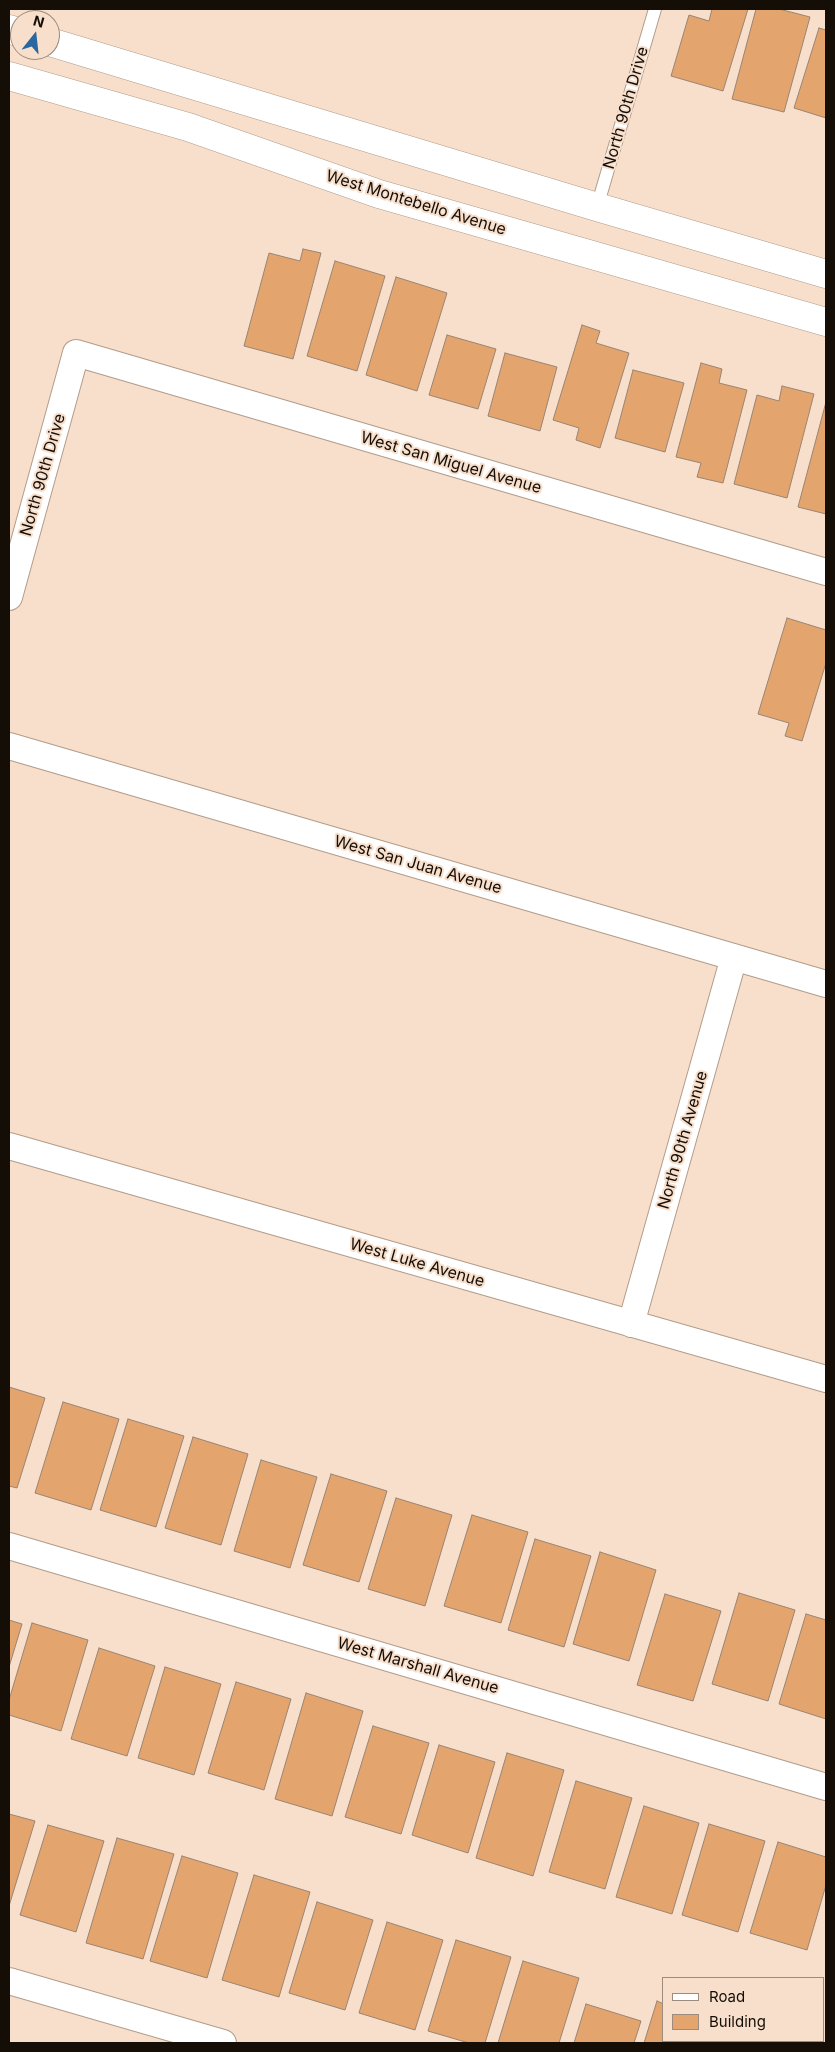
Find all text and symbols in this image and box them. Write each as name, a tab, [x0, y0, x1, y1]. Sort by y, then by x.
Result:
north arrow	[10, 10, 60, 60]
text: N	[32, 11, 46, 31]
street label: North 90th Drive	[599, 45, 653, 171]
street label: West Montebello Avenue	[324, 166, 508, 240]
street label: North 90th Drive	[16, 412, 70, 538]
street label: West San Miguel Avenue	[358, 428, 544, 498]
street label: West San Juan Avenue	[332, 832, 504, 898]
street label: North 90th Avenue	[654, 1069, 712, 1211]
street label: West Luke Avenue	[347, 1235, 487, 1291]
street label: West Marshall Avenue	[335, 1634, 501, 1698]
legend	[662, 1977, 825, 2042]
text: Road	[709, 1987, 745, 2006]
text: Building	[709, 2012, 766, 2031]

